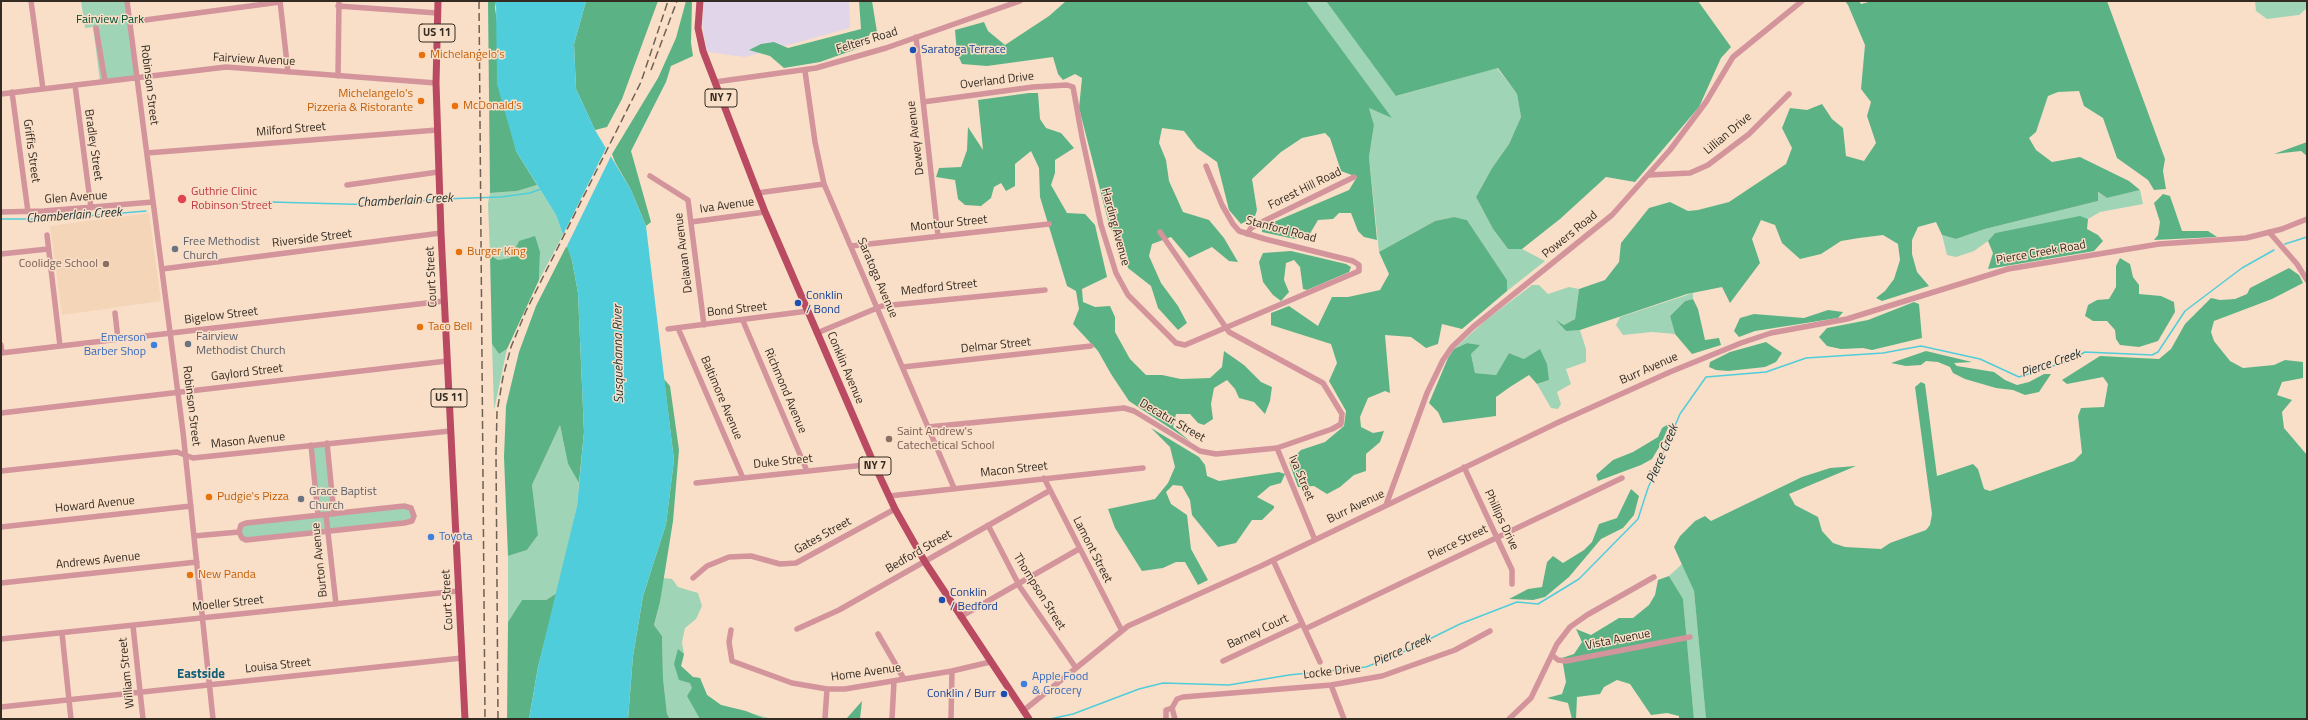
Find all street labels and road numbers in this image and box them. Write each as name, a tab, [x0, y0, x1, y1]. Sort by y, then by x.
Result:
road number: US 11	[419, 24, 455, 42]
street label: Felters Road	[835, 25, 899, 57]
street label: Robinson Street	[137, 44, 161, 126]
street label: Fairview Avenue	[212, 51, 296, 69]
street label: Overland Drive	[959, 69, 1035, 93]
road number: NY 7	[705, 89, 737, 107]
street label: Dewey Avenue	[904, 100, 928, 176]
street label: Bradley Street	[81, 108, 105, 182]
street label: Lillian Drive	[1701, 110, 1755, 158]
street label: Griffis Street	[19, 118, 43, 184]
street label: Milford Street	[256, 120, 326, 140]
street label: Forest Hill Road	[1266, 165, 1344, 213]
street label: Harding Avenue	[1098, 187, 1132, 267]
street label: Glen Avenue	[44, 189, 108, 207]
street label: Iva Avenue	[699, 195, 755, 217]
street label: Powers Road	[1539, 208, 1601, 262]
street label: Delavan Avenue	[672, 212, 696, 294]
street label: Montour Street	[910, 213, 988, 235]
street label: Stanford Road	[1244, 214, 1318, 246]
street label: Riverside Street	[271, 227, 353, 251]
street label: Saratoga Avenue	[854, 236, 900, 320]
street label: Pierce Creek Road	[1995, 238, 2087, 268]
street label: Court Street	[423, 246, 441, 308]
street label: Medford Street	[900, 277, 978, 299]
street label: Bond Street	[706, 300, 768, 320]
street label: Bigelow Street	[183, 304, 259, 328]
street label: Conklin Avenue	[823, 330, 867, 406]
street label: Delmar Street	[960, 335, 1032, 357]
street label: Richmond Avenue	[761, 346, 809, 436]
street label: Burr Avenue	[1618, 350, 1680, 388]
street label: Baltimore Avenue	[697, 354, 745, 442]
street label: Gaylord Street	[210, 361, 284, 385]
street label: Robinson Street	[179, 365, 203, 447]
road number: US 11	[431, 389, 467, 407]
street label: Decatur Street	[1137, 396, 1207, 446]
street label: Mason Avenue	[210, 430, 286, 452]
street label: Duke Street	[753, 452, 813, 472]
street label: Iva Street	[1285, 453, 1317, 503]
road number: NY 7	[859, 457, 891, 475]
street label: Macon Street	[980, 459, 1048, 481]
street label: Burr Avenue	[1325, 487, 1387, 527]
street label: Phillips Drive	[1481, 487, 1521, 553]
street label: Howard Avenue	[55, 494, 135, 516]
street label: Gates Street	[792, 514, 854, 558]
street label: Lamont Street	[1069, 515, 1115, 585]
street label: Burton Avenue	[309, 522, 331, 598]
street label: Pierce Street	[1426, 522, 1490, 564]
street label: Bedford Street	[883, 527, 955, 577]
street label: Andrews Avenue	[55, 549, 141, 573]
street label: Thompson Street	[1010, 551, 1068, 633]
street label: Court Street	[439, 569, 457, 631]
street label: Moeller Street	[192, 593, 264, 615]
street label: Barney Court	[1225, 612, 1291, 652]
street label: Vista Avenue	[1584, 627, 1652, 653]
street label: William Street	[116, 637, 138, 709]
street label: Louisa Street	[244, 655, 312, 677]
street label: Home Avenue	[830, 661, 902, 685]
street label: Locke Drive	[1302, 661, 1362, 683]

